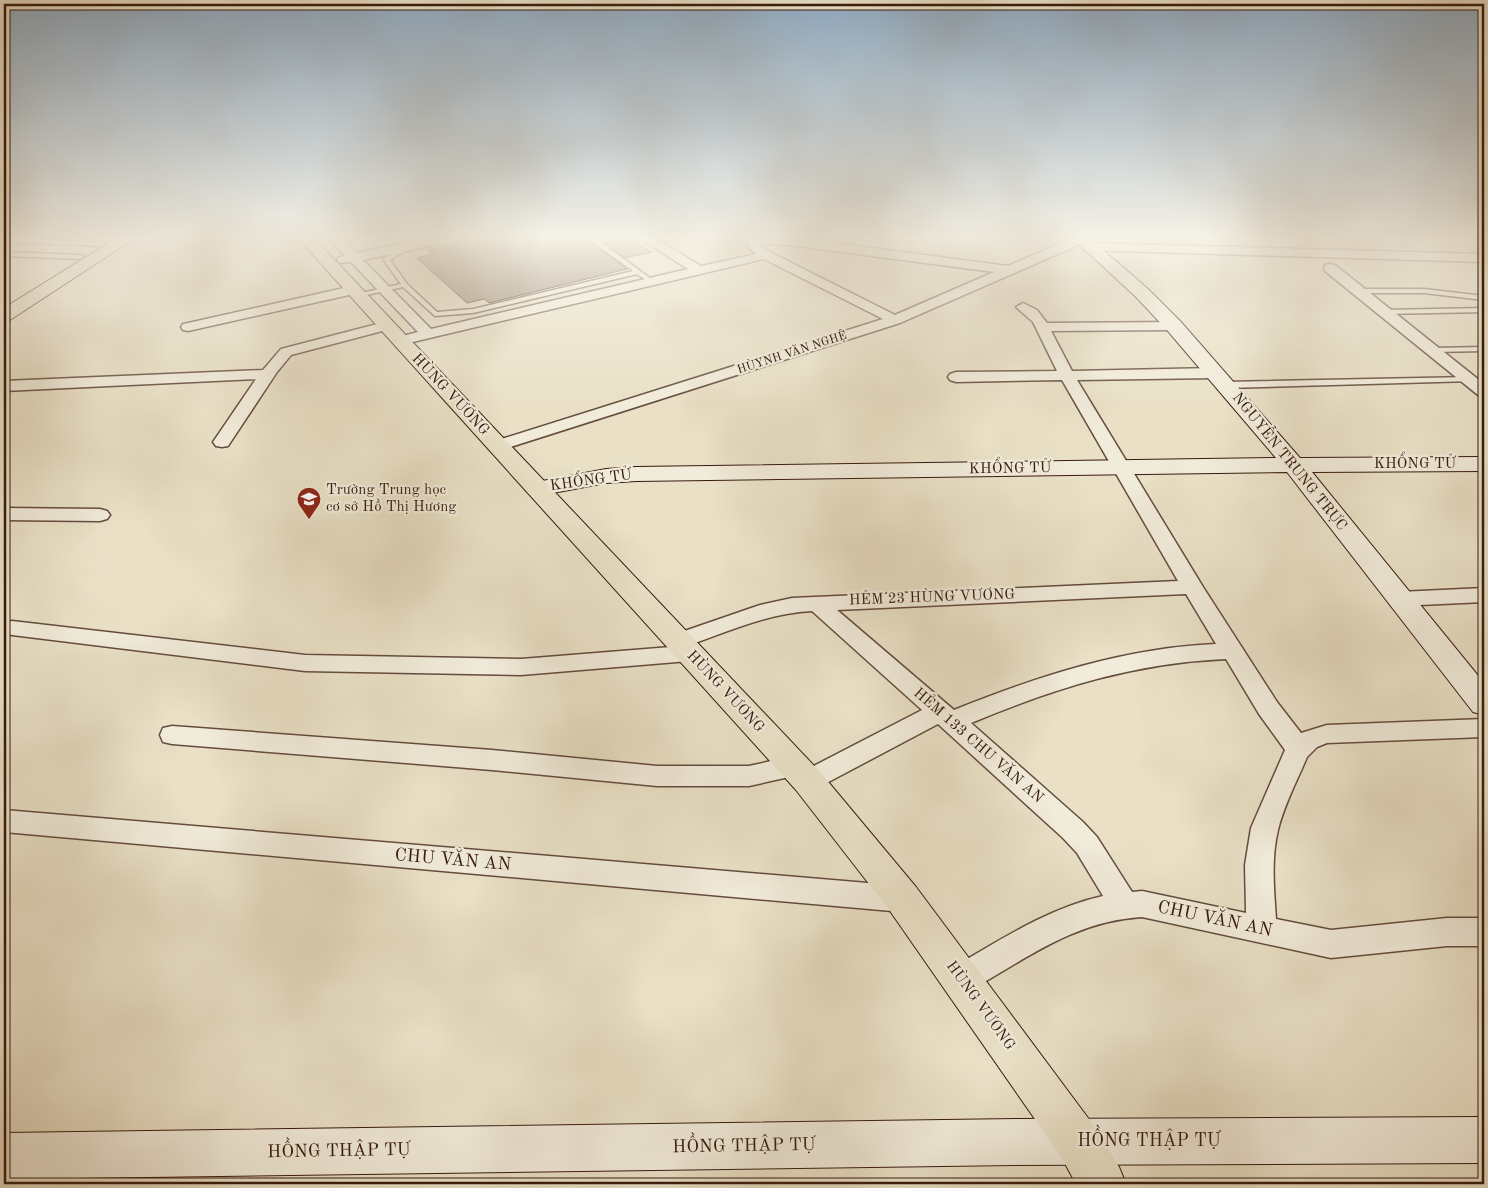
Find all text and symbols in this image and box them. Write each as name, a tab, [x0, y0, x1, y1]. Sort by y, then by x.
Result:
street label: HÙYNH VĂN NGHỆ	[734, 326, 848, 376]
street label: HÙNG VƯƠNG	[408, 348, 495, 439]
street label: NGUYỄN TRUNG TRỰC	[1229, 387, 1353, 534]
street label: KHỔNG TỬ	[1374, 451, 1457, 472]
street label: KHỔNG TỬ	[968, 455, 1052, 477]
street label: KHỔNG TỬ	[548, 462, 633, 494]
place label: Trường Trung học cơ sở Hồ Thị Hương	[326, 483, 456, 515]
school or university icon: Trường Trung học cơ sở Hồ Thị Hương	[296, 486, 322, 520]
street label: HẺM 23 HÙNG VƯƠNG	[848, 584, 1016, 608]
street label: HÙNG VƯƠNG	[683, 645, 770, 736]
street label: HẺM 133 CHU VĂN AN	[910, 683, 1049, 807]
street label: CHU VĂN AN	[394, 842, 512, 874]
street label: CHU VĂN AN	[1156, 894, 1275, 940]
street label: HÙNG VƯƠNG	[943, 956, 1021, 1053]
street label: HỒNG THẬP TỰ	[1077, 1124, 1222, 1150]
street label: HỒNG THẬP TỰ	[672, 1128, 817, 1156]
street label: HỒNG THẬP TỰ	[267, 1133, 412, 1161]

